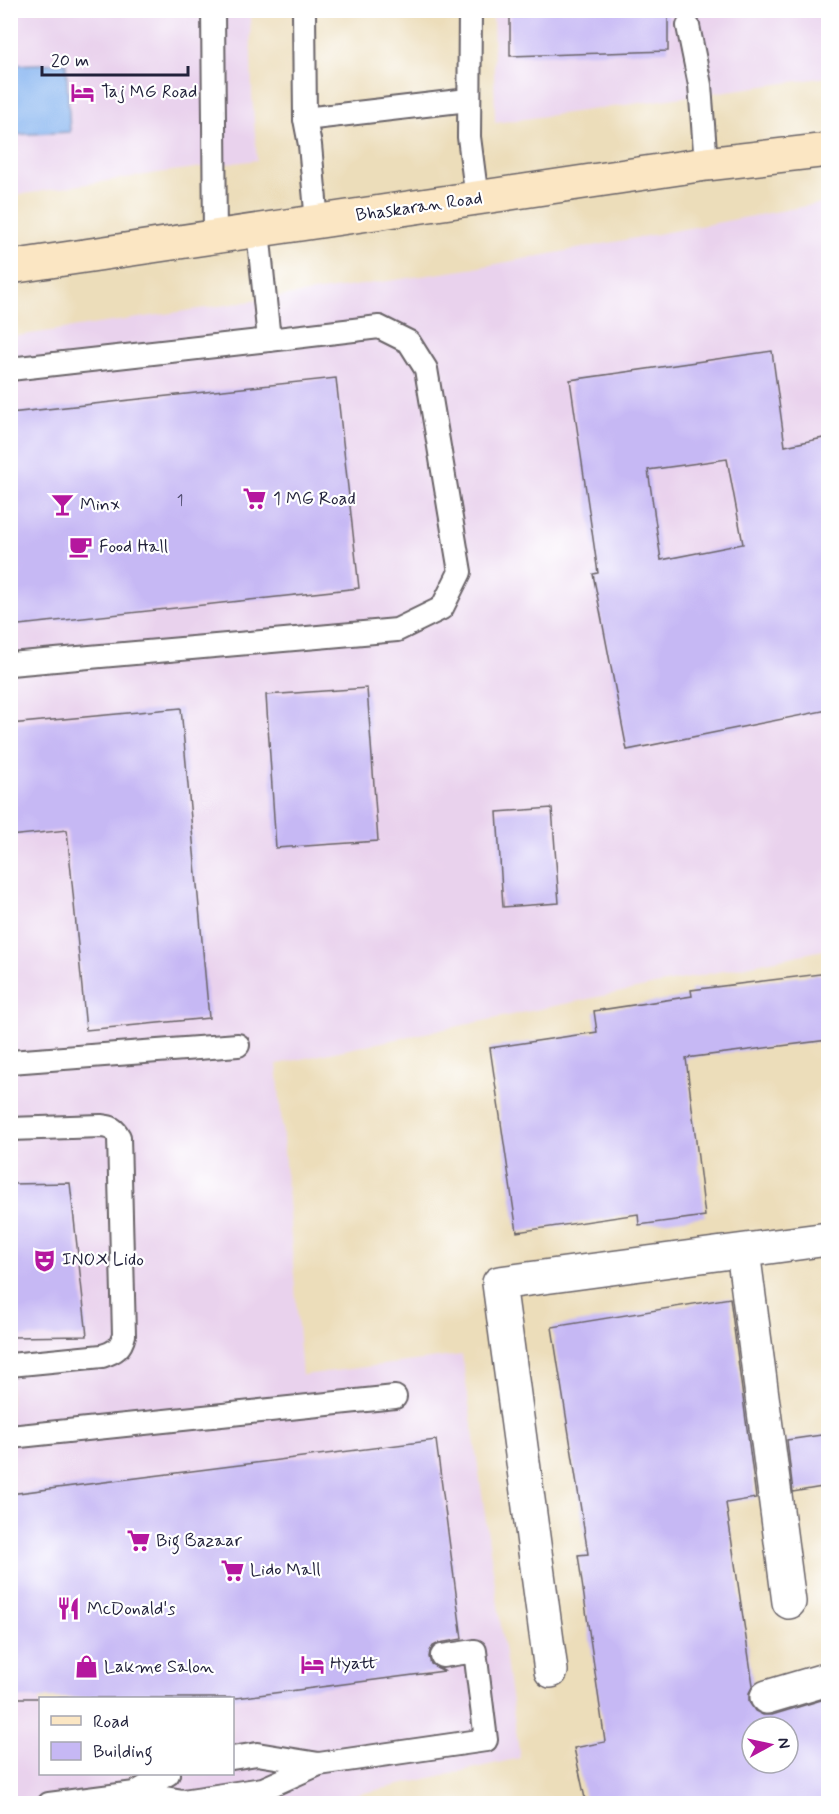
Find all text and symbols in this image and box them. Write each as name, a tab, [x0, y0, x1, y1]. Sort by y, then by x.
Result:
scale bar	[42, 39, 188, 77]
text: 20 m	[51, 49, 89, 73]
hotel icon: Taj MG Road	[70, 79, 96, 105]
place label: Taj MG Road	[101, 80, 197, 104]
street label: Bhaskaran Road	[354, 186, 484, 228]
supermarket icon: 1 MG Road	[242, 486, 268, 512]
place label: 1 MG Road	[273, 487, 356, 511]
house number: 1	[177, 491, 183, 511]
bar icon: Minx	[49, 492, 75, 518]
place label: Minx	[80, 493, 120, 517]
cafe icon: Food Hall	[68, 534, 94, 560]
place label: Food Hall	[99, 535, 168, 559]
theatre icon: INOX Lido	[31, 1247, 57, 1273]
place label: INOX Lido	[62, 1248, 144, 1272]
supermarket icon: Big Bazaar	[125, 1528, 151, 1554]
place label: Big Bazaar	[156, 1529, 242, 1555]
supermarket icon: Lido Mall	[219, 1557, 245, 1583]
place label: Lido Mall	[250, 1558, 321, 1582]
restaurant icon: McDonald's	[56, 1596, 82, 1622]
place label: McDonald's	[87, 1597, 175, 1621]
hotel icon: Hyatt	[299, 1651, 325, 1677]
place label: Hyatt	[330, 1652, 378, 1676]
shop icon: Lakme Salon	[73, 1654, 99, 1680]
place label: Lakme Salon	[104, 1655, 214, 1679]
legend	[39, 1697, 234, 1775]
text: Road	[93, 1710, 129, 1734]
north arrow	[740, 1715, 800, 1775]
text: N	[772, 1736, 795, 1750]
text: Building	[93, 1740, 153, 1766]

